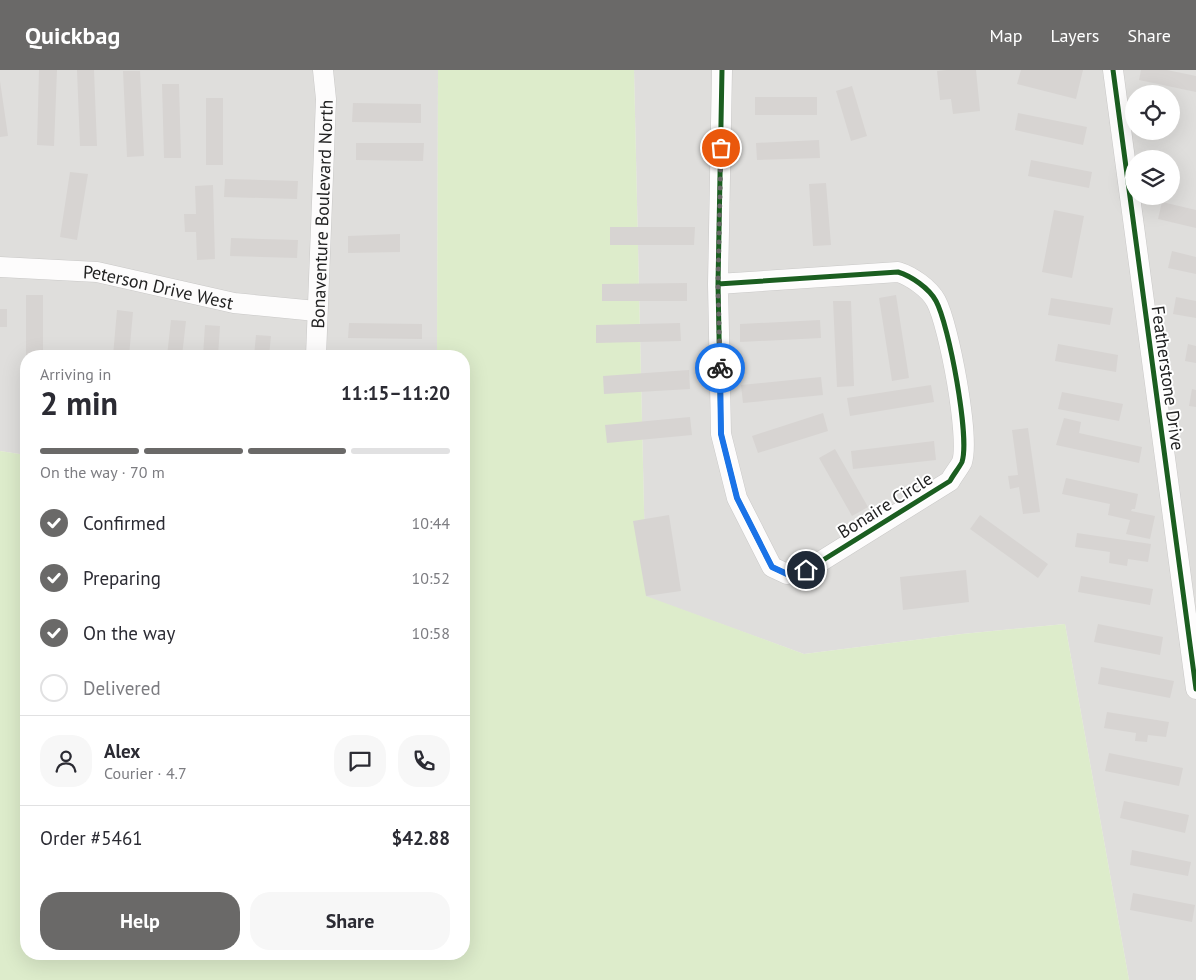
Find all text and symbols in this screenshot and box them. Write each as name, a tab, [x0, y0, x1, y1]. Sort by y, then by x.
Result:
text: Quickbag	[25, 20, 120, 51]
text: Map	[990, 24, 1022, 47]
text: Layers	[1050, 24, 1099, 47]
text: Share	[1127, 24, 1171, 47]
map controls	[1125, 85, 1180, 205]
button: locate	[1125, 85, 1180, 140]
street label: Bonaventure Boulevard North	[306, 99, 337, 329]
pin	[700, 127, 742, 169]
icon: bag	[707, 134, 735, 162]
button: layers	[1125, 150, 1180, 205]
street label: Peterson Drive West	[83, 260, 236, 314]
street label: Featherstone Drive	[1146, 304, 1190, 452]
courier	[695, 343, 745, 393]
icon: bike	[706, 354, 734, 382]
text: Arriving in	[40, 364, 111, 384]
text: 11:15–11:20	[341, 381, 450, 405]
text: 2 min	[40, 382, 118, 424]
text: On the way · 70 m	[40, 462, 165, 482]
street label: Bonaire Circle	[833, 467, 937, 543]
icon: check	[40, 509, 68, 537]
text: Confirmed	[83, 511, 166, 535]
text: 10:44	[412, 513, 450, 533]
pin	[785, 549, 827, 591]
icon: home	[792, 556, 820, 584]
icon: check	[40, 564, 68, 592]
text: Preparing	[83, 566, 161, 590]
text: 10:52	[412, 568, 450, 588]
icon: check	[40, 619, 68, 647]
text: On the way	[83, 621, 175, 645]
text: 10:58	[412, 623, 450, 643]
text: Delivered	[83, 676, 161, 700]
button: person	[40, 735, 92, 787]
button: chat	[334, 735, 386, 787]
button: phone	[398, 735, 450, 787]
text: Alex	[104, 739, 140, 763]
text: Courier · 4.7	[104, 763, 187, 783]
text: Order #5461	[40, 826, 143, 850]
text: $42.88	[391, 826, 450, 850]
button: Help	[40, 892, 240, 950]
button: Share	[250, 892, 450, 950]

